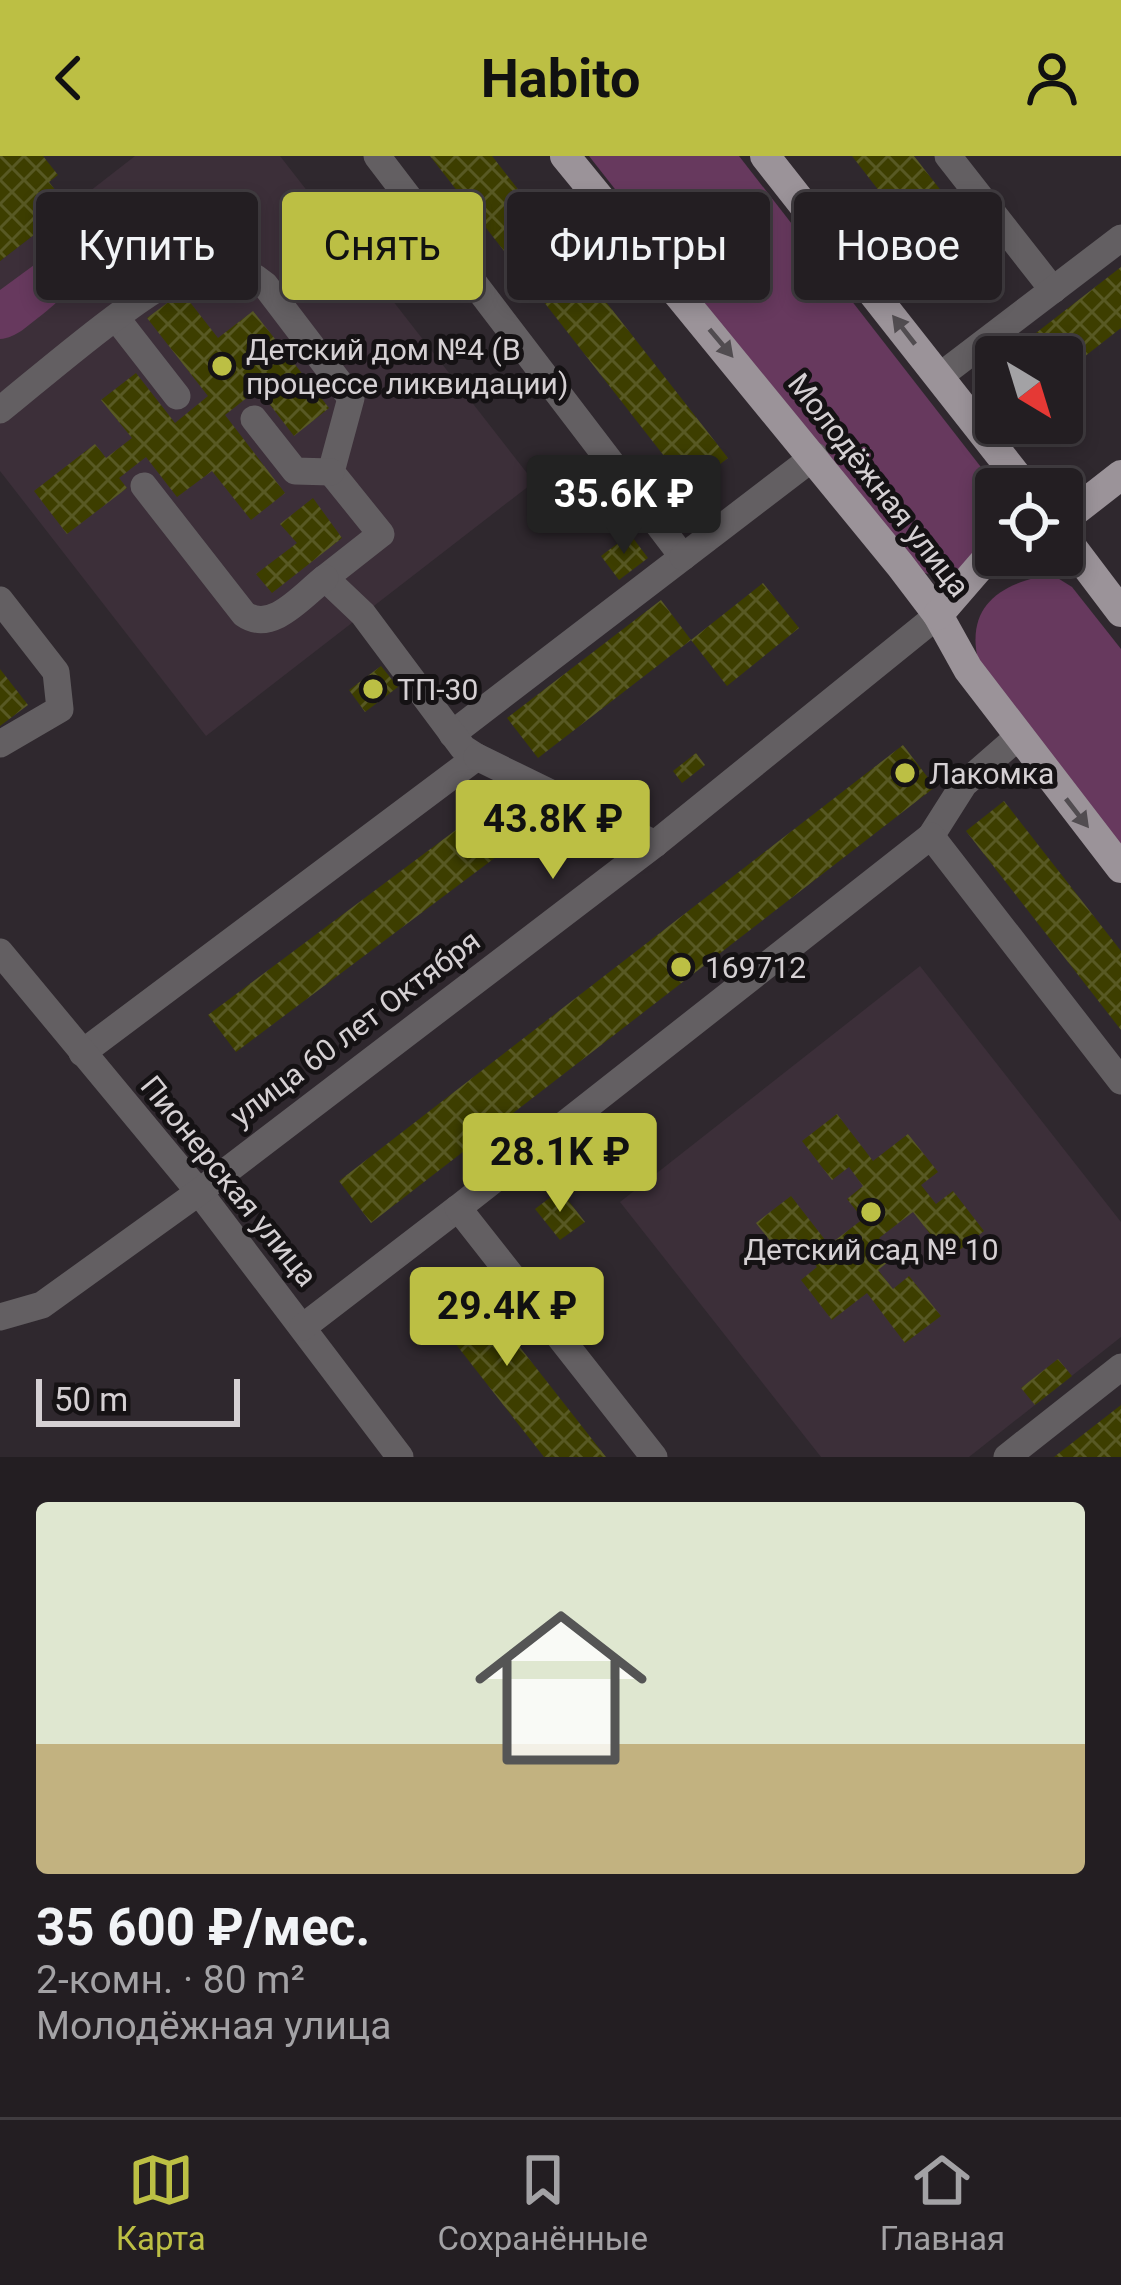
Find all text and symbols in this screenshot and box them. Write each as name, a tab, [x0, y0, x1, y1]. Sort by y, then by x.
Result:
icon: back	[36, 45, 102, 111]
icon: person	[1019, 45, 1085, 111]
text: Habito	[481, 47, 640, 110]
chip: Купить	[36, 192, 258, 300]
chip: Снять	[282, 192, 483, 300]
chip: Фильтры	[507, 192, 770, 300]
chip: Новое	[794, 192, 1002, 300]
one-way arrow	[892, 315, 917, 346]
one-way arrow	[707, 328, 733, 358]
place label: Детский дом №4 (В процессе ликвидации)	[246, 332, 568, 401]
north arrow	[975, 336, 1083, 444]
map controls	[975, 336, 1083, 576]
marker: Детский дом №4 (В процессе ликвидации)	[209, 353, 235, 379]
street label: Молодёжная улица	[781, 367, 977, 603]
pin: 35.6K ₽	[513, 455, 735, 557]
button: locate	[975, 468, 1083, 576]
text: 35.6K ₽	[554, 471, 694, 517]
place label: ТП-30	[397, 672, 478, 707]
marker: ТП-30	[360, 676, 386, 702]
place label: Лакомка	[929, 756, 1054, 791]
marker: Лакомка	[892, 760, 918, 786]
pin: 43.8K ₽	[442, 780, 664, 882]
text: 43.8K ₽	[483, 796, 623, 842]
one-way arrow	[1065, 797, 1089, 828]
street label: улица 60 лет Октября	[223, 923, 487, 1133]
place label: 169712	[705, 950, 806, 985]
marker: 169712	[668, 954, 694, 980]
street label: Пионерская улица	[133, 1069, 325, 1293]
pin: 28.1K ₽	[449, 1113, 671, 1215]
text: 28.1K ₽	[490, 1129, 630, 1175]
marker: Детский сад № 10	[858, 1199, 884, 1225]
place label: Детский сад № 10	[743, 1232, 999, 1267]
pin: 29.4K ₽	[396, 1267, 618, 1369]
text: 29.4K ₽	[437, 1283, 577, 1329]
scale bar	[36, 1373, 240, 1426]
text: 50 m	[54, 1380, 128, 1419]
icon: home	[453, 1580, 669, 1796]
text: 35 600 ₽/мес.	[36, 1898, 370, 1957]
text: 2-комн. · 80 m²	[36, 1957, 305, 2003]
text: Молодёжная улица	[36, 2003, 391, 2049]
tab: Карта	[116, 2147, 206, 2258]
tab: Сохранённые	[437, 2147, 648, 2258]
tab: Главная	[880, 2147, 1005, 2258]

